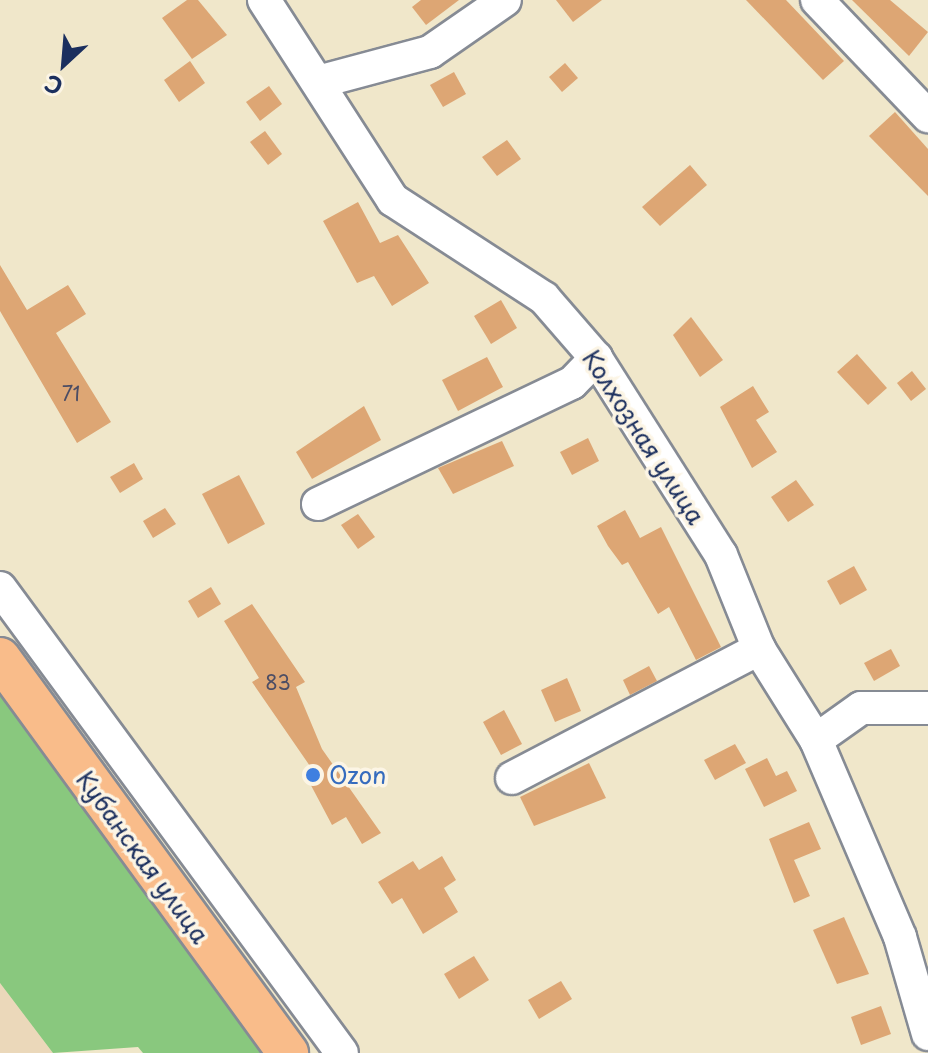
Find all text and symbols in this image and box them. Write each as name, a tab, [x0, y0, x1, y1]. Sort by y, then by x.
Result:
north arrow	[24, 24, 104, 104]
text: С	[39, 68, 68, 104]
street label: Колхозная улица	[577, 344, 711, 530]
house number: 71	[62, 381, 80, 405]
house number: 83	[265, 670, 291, 694]
place label: Ozon	[329, 761, 386, 789]
street label: Кубанская улица	[70, 765, 216, 949]
marker: Ozon	[304, 766, 322, 784]

